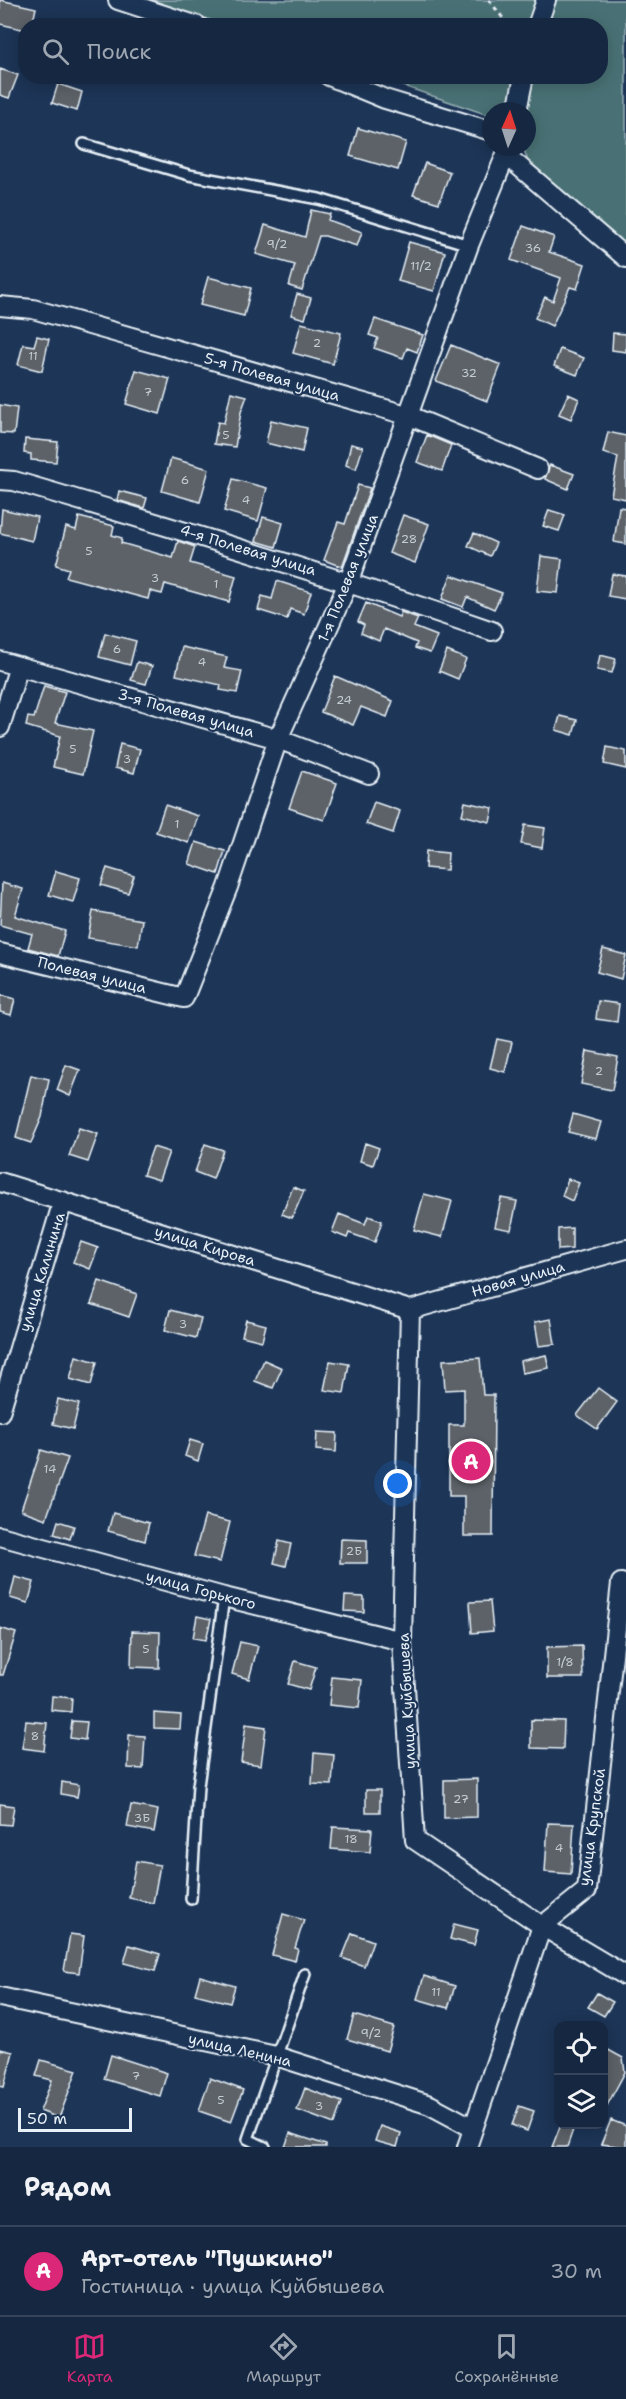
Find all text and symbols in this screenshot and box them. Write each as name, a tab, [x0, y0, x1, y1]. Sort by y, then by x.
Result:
search box	[18, 18, 608, 84]
icon: search	[39, 35, 72, 68]
text: Поиск	[87, 37, 151, 66]
north arrow	[482, 102, 536, 156]
house number: 9/2	[267, 236, 287, 252]
house number: 36	[525, 240, 541, 256]
house number: 11/2	[410, 258, 432, 274]
house number: 2	[313, 335, 321, 351]
house number: 11	[28, 348, 38, 364]
street label: 5-я Полевая улица	[202, 348, 343, 406]
house number: 32	[461, 365, 477, 381]
house number: 7	[144, 384, 152, 400]
house number: 5	[222, 427, 230, 443]
house number: 6	[181, 472, 189, 488]
house number: 4	[242, 492, 250, 508]
street label: 1-я Полевая улица	[313, 510, 383, 645]
street label: 4-я Полевая улица	[177, 520, 319, 580]
house number: 28	[401, 531, 417, 547]
house number: 5	[85, 543, 93, 559]
house number: 3	[151, 570, 159, 586]
house number: 1	[213, 576, 219, 592]
house number: 6	[113, 641, 121, 657]
house number: 4	[198, 654, 206, 670]
street label: 3-я Полевая улица	[115, 684, 257, 742]
house number: 24	[336, 692, 352, 708]
house number: 5	[69, 741, 77, 757]
house number: 3	[123, 751, 131, 767]
house number: 1	[174, 816, 180, 832]
street label: Полевая улица	[36, 952, 149, 998]
house number: 2	[595, 1063, 603, 1079]
street label: улица Калинина	[14, 1209, 70, 1334]
street label: улица Кирова	[152, 1221, 258, 1271]
street label: Новая улица	[469, 1256, 567, 1302]
house number: 3	[179, 1316, 187, 1332]
pin: A	[452, 1438, 490, 1484]
house number: 14	[44, 1461, 56, 1477]
your location	[383, 1469, 412, 1498]
house number: 2Б	[346, 1543, 362, 1559]
street label: улица Горького	[144, 1566, 258, 1614]
street label: улица Куйбышева	[393, 1632, 421, 1770]
house number: 5	[142, 1641, 150, 1657]
house number: 1/8	[556, 1654, 574, 1670]
house number: 8	[31, 1728, 39, 1744]
street label: улица Крупской	[574, 1767, 610, 1887]
house number: 27	[453, 1791, 469, 1807]
house number: 3Б	[134, 1810, 150, 1826]
house number: 18	[344, 1831, 358, 1847]
house number: 4	[555, 1840, 563, 1856]
house number: 11	[431, 1984, 441, 2000]
map controls	[554, 2021, 608, 2129]
button: locate	[554, 2021, 608, 2075]
house number: 9/2	[361, 2025, 381, 2041]
street label: улица Ленина	[186, 2028, 294, 2072]
house number: 7	[132, 2068, 140, 2084]
button: layers	[554, 2075, 608, 2129]
house number: 5	[217, 2092, 225, 2108]
house number: 3	[315, 2098, 323, 2114]
scale bar	[18, 2105, 132, 2132]
text: 50 m	[27, 2108, 67, 2129]
text: Рядом	[24, 2169, 111, 2204]
text: Арт-отель "Пушкино"	[81, 2244, 333, 2273]
text: A	[36, 2258, 51, 2284]
text: 30 m	[550, 2258, 602, 2284]
text: Гостиница · улица Куйбышева	[81, 2273, 384, 2299]
tab: Карта	[67, 2330, 113, 2387]
tab: Маршрут	[246, 2330, 321, 2387]
tab: Сохранённые	[455, 2330, 559, 2387]

